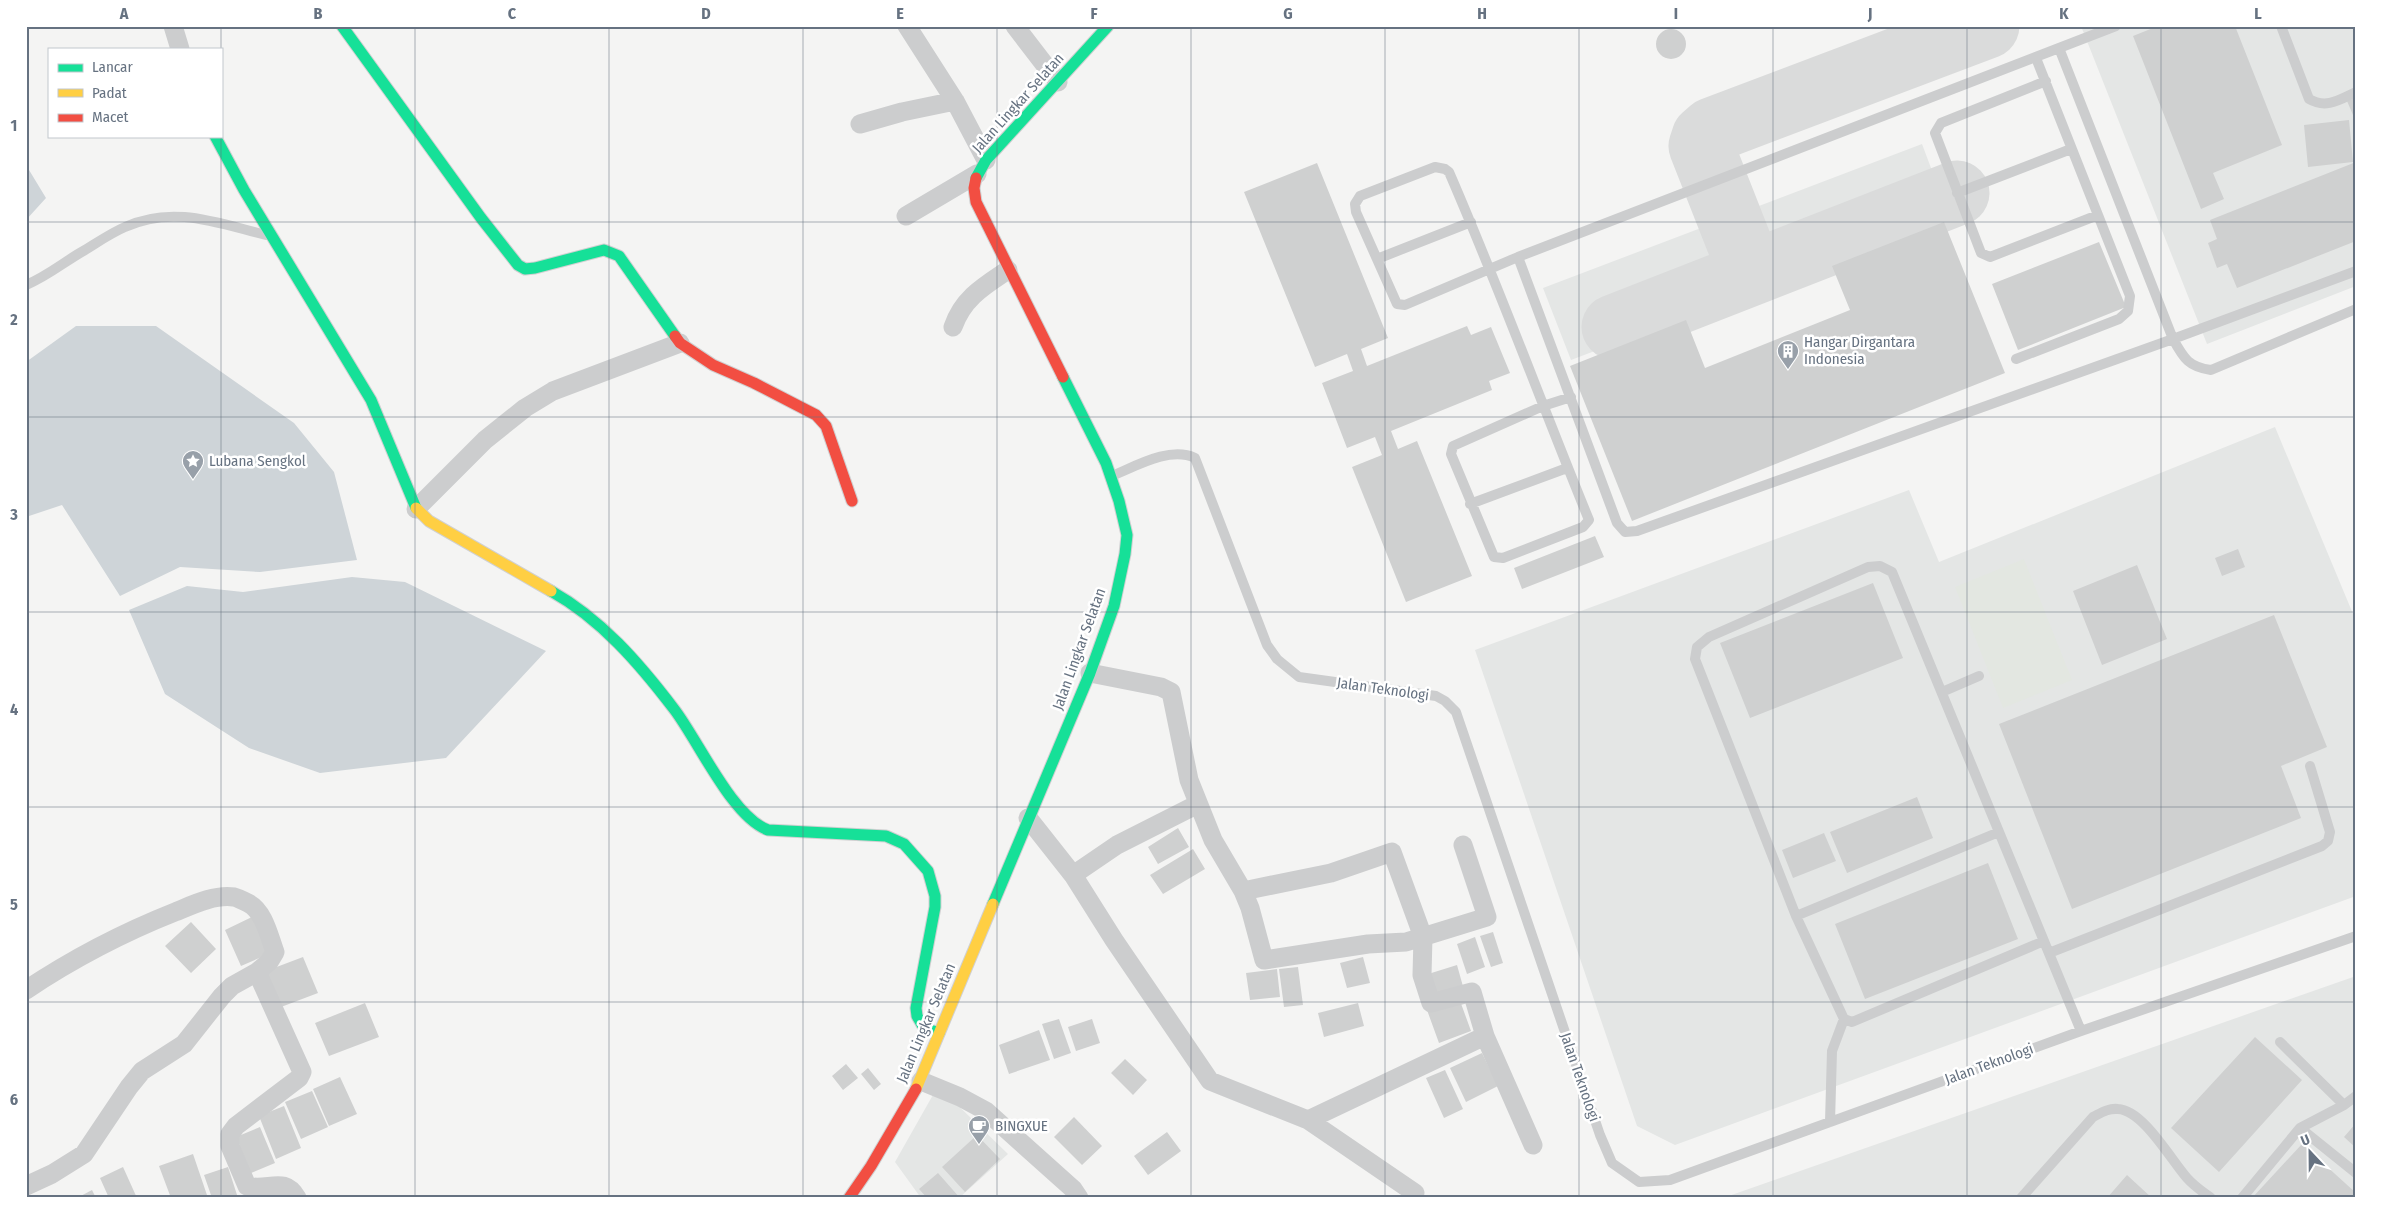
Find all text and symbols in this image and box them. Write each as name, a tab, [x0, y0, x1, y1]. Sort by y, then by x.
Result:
text: A	[119, 4, 129, 23]
text: B	[314, 4, 323, 23]
text: C	[508, 4, 517, 23]
text: D	[701, 4, 711, 23]
text: E	[896, 4, 904, 23]
text: F	[1090, 4, 1098, 23]
text: G	[1283, 4, 1293, 23]
text: H	[1477, 4, 1487, 23]
text: I	[1674, 4, 1678, 23]
text: J	[1867, 4, 1872, 23]
text: K	[2059, 4, 2069, 23]
text: L	[2254, 4, 2262, 23]
legend	[48, 48, 222, 138]
street label: Jalan Lingkar Selatan	[968, 49, 1068, 157]
text: Lancar	[92, 58, 133, 76]
text: Padat	[92, 84, 127, 102]
text: Macet	[92, 108, 129, 126]
text: 1	[11, 116, 17, 135]
text: 2	[9, 310, 18, 329]
place label: Hangar Dirgantara Indonesia	[1804, 333, 1915, 368]
building icon: Hangar Dirgantara Indonesia	[1776, 339, 1800, 370]
place icon: Lubana Sengkol	[181, 449, 205, 480]
place label: Lubana Sengkol	[209, 452, 306, 470]
text: 3	[9, 505, 18, 524]
street label: Jalan Lingkar Selatan	[1049, 586, 1109, 712]
street label: Jalan Teknologi	[1336, 674, 1430, 704]
text: 4	[10, 700, 18, 719]
text: 5	[10, 895, 18, 914]
street label: Jalan Lingkar Selatan	[893, 960, 959, 1086]
street label: Jalan Teknologi	[1556, 1030, 1604, 1124]
street label: Jalan Teknologi	[1942, 1040, 2036, 1088]
text: 6	[10, 1090, 18, 1109]
cafe icon: BINGXUE	[967, 1114, 991, 1145]
place label: BINGXUE	[995, 1117, 1048, 1135]
north arrow	[2284, 1126, 2334, 1176]
text: U	[2298, 1131, 2312, 1150]

